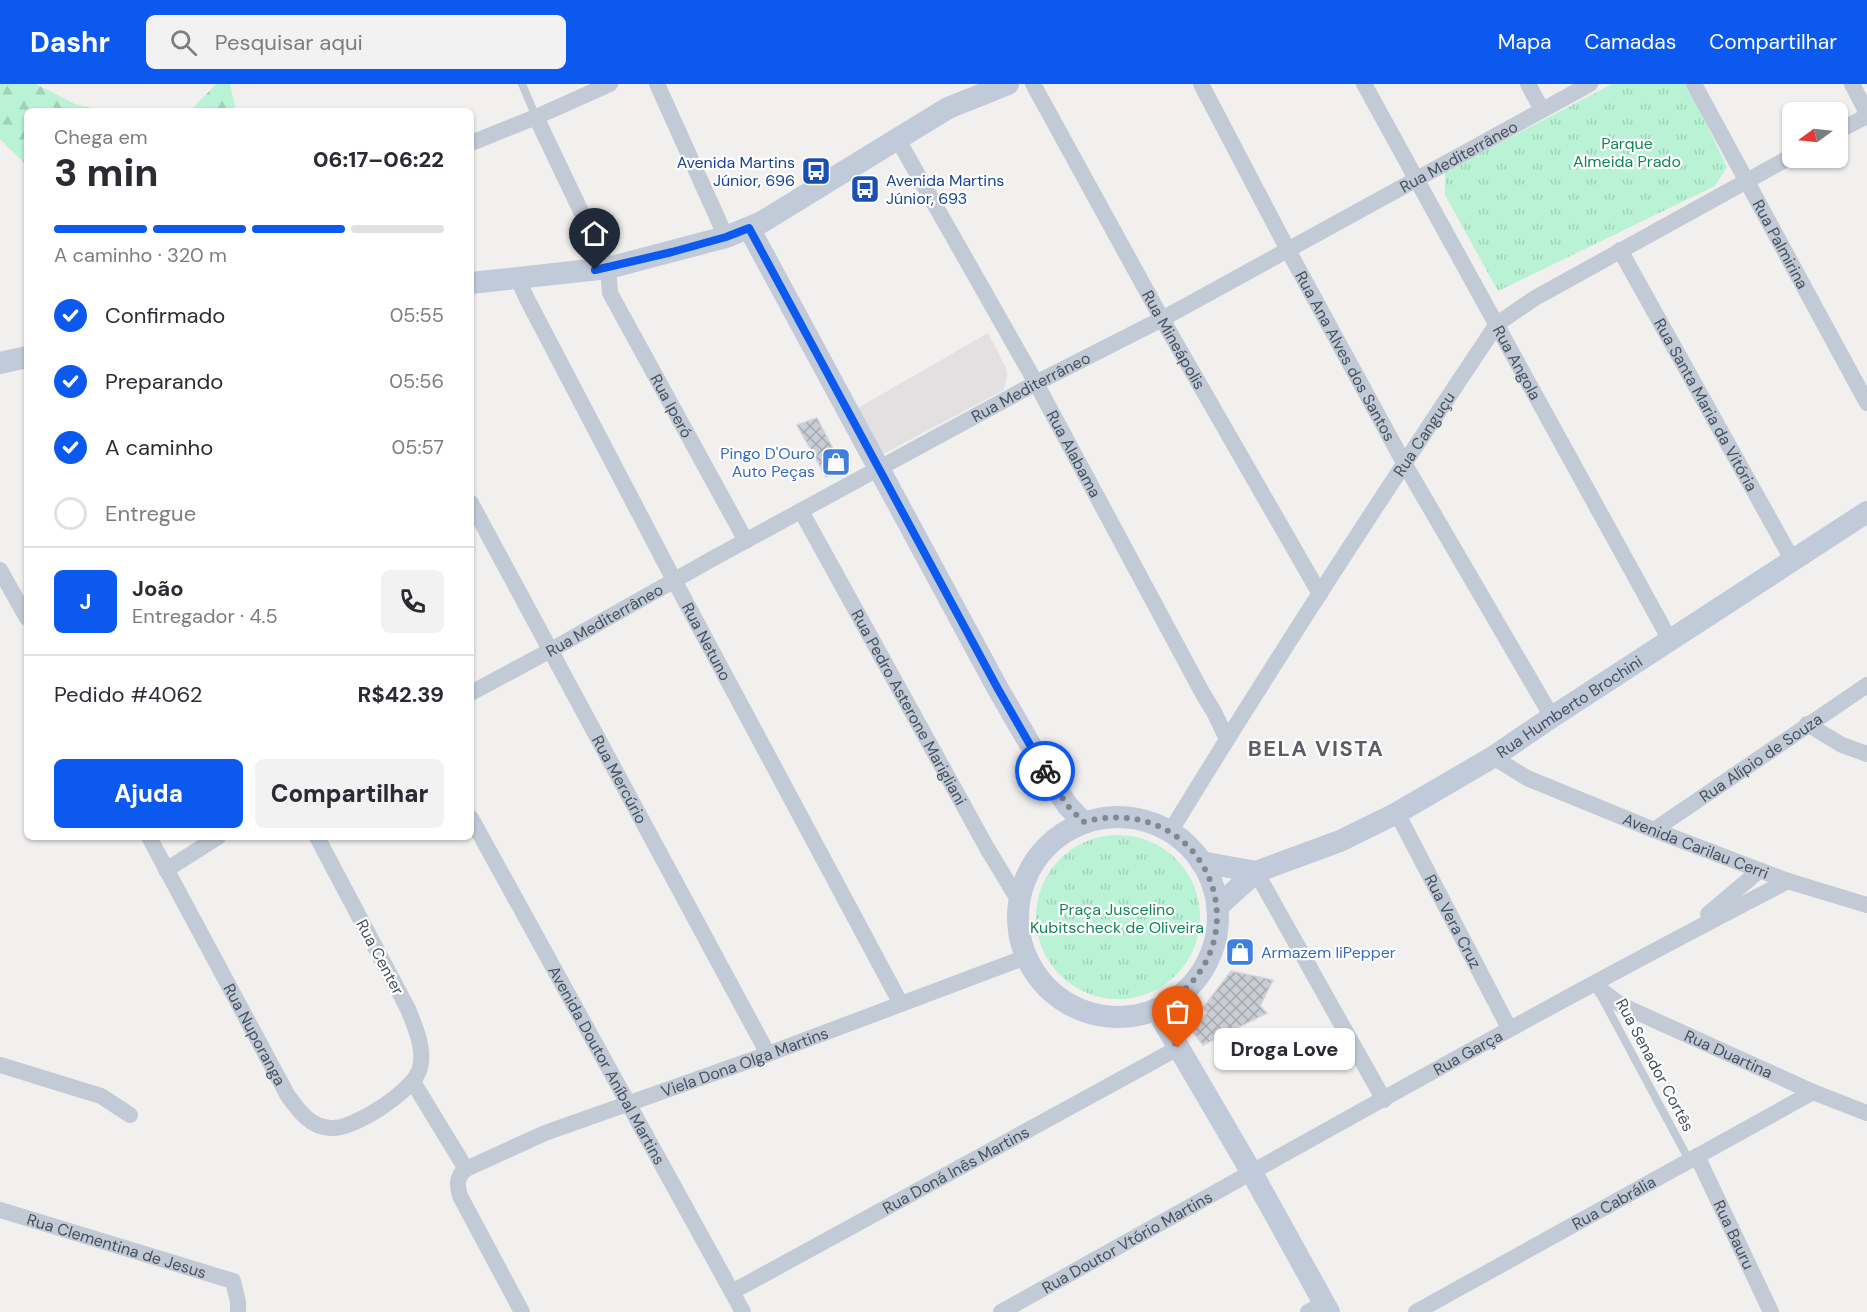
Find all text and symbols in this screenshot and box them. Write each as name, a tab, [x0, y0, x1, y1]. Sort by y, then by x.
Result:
search box	[146, 15, 566, 69]
text: Dashr	[30, 24, 110, 61]
icon: search	[167, 26, 200, 59]
text: Pesquisar aqui	[215, 28, 363, 57]
text: Mapa	[1498, 28, 1551, 56]
text: Camadas	[1584, 28, 1676, 56]
text: Compartilhar	[1709, 28, 1837, 56]
north arrow	[1782, 102, 1848, 168]
map controls	[1782, 102, 1848, 168]
street label: Rua Mediterrâneo	[1396, 115, 1521, 197]
text: Chega em	[54, 124, 148, 150]
park label: Parque Almeida Prado	[1573, 133, 1681, 172]
text: 06:17–06:22	[313, 145, 444, 174]
text: 3 min	[54, 147, 159, 198]
place label: Avenida Martins Júnior, 696	[677, 152, 795, 191]
bus stop icon: Avenida Martins Júnior, 696	[800, 155, 832, 187]
place label: Avenida Martins Júnior, 693	[886, 170, 1004, 209]
bus stop icon: Avenida Martins Júnior, 693	[849, 173, 881, 205]
street label: Rua Palmirina	[1748, 196, 1814, 292]
pin	[569, 208, 620, 270]
icon: home	[578, 217, 611, 250]
text: A caminho · 320 m	[54, 242, 227, 268]
street label: Rua Ana Alves dos Santos	[1291, 267, 1401, 445]
street label: Rua Mineápolis	[1138, 286, 1211, 393]
icon: check	[54, 299, 87, 332]
text: Confirmado	[105, 301, 225, 330]
text: 05:55	[390, 302, 444, 328]
street label: Rua Santa Maria da Vitória	[1650, 314, 1763, 495]
street label: Rua Angola	[1488, 322, 1546, 404]
street label: Rua Mediterrâneo	[967, 347, 1094, 427]
icon: check	[54, 365, 87, 398]
text: Preparando	[105, 367, 223, 396]
text: 05:56	[389, 368, 444, 394]
street label: Rua Iperó	[646, 370, 698, 441]
street label: Rua Canguçu	[1388, 388, 1459, 480]
street label: Rua Alabama	[1042, 406, 1106, 501]
icon: check	[54, 431, 87, 464]
text: A caminho	[105, 433, 213, 462]
text: 05:57	[392, 434, 444, 460]
place label: Pingo D'Ouro Auto Peças	[720, 443, 815, 482]
shop icon: Pingo D'Ouro Auto Peças	[820, 446, 852, 478]
text: Entregue	[105, 499, 196, 528]
button: phone	[381, 570, 444, 633]
text: João	[132, 574, 184, 603]
street label: Rua Mediterrâneo	[542, 578, 667, 661]
text: J	[80, 587, 91, 616]
street label: Rua Netuno	[677, 599, 736, 684]
text: Entregador · 4.5	[132, 603, 278, 629]
street label: Rua Pedro Asterone Marigliani	[847, 606, 972, 809]
street label: Rua Humberto Brochini	[1492, 651, 1646, 762]
text: Pedido #4062	[54, 680, 202, 709]
text: R$42.39	[358, 680, 444, 709]
street label: Rua Alípio de Souza	[1695, 708, 1826, 807]
street label: Rua Mercúrio	[588, 732, 652, 827]
district label: BELA VISTA	[1248, 734, 1384, 763]
courier	[1015, 741, 1075, 801]
icon: bike	[1029, 755, 1062, 788]
button: Ajuda	[54, 759, 243, 828]
button: Compartilhar	[255, 759, 444, 828]
street label: Avenida Carilau Cerri	[1620, 808, 1772, 883]
street label: Rua Vera Cruz	[1420, 871, 1487, 972]
park label: Praça Juscelino Kubitscheck de Oliveira	[1030, 899, 1204, 938]
street label: Rua Center	[351, 916, 409, 998]
shop icon: Armazem liPepper	[1224, 936, 1256, 968]
place label: Armazem liPepper	[1261, 942, 1396, 963]
street label: Avenida Doutor Aníbal Martins	[544, 962, 670, 1168]
street label: Rua Nuporanga	[219, 980, 291, 1089]
pin	[1152, 986, 1203, 1048]
icon: bag	[1161, 995, 1194, 1028]
street label: Rua Senador Cortês	[1611, 995, 1699, 1135]
street label: Viela Dona Olga Martins	[658, 1022, 831, 1102]
street label: Rua Garça	[1429, 1025, 1506, 1080]
street label: Rua Duartina	[1681, 1025, 1776, 1083]
callout: Droga Love	[1214, 1027, 1355, 1069]
text: Droga Love	[1231, 1036, 1338, 1062]
street label: Rua Doná Inês Martins	[879, 1121, 1033, 1218]
street label: Rua Cabrália	[1568, 1171, 1659, 1234]
street label: Rua Doutor Vtório Martins	[1038, 1186, 1216, 1298]
street label: Rua Bauru	[1709, 1197, 1760, 1273]
street label: Rua Clementina de Jesus	[24, 1208, 209, 1283]

